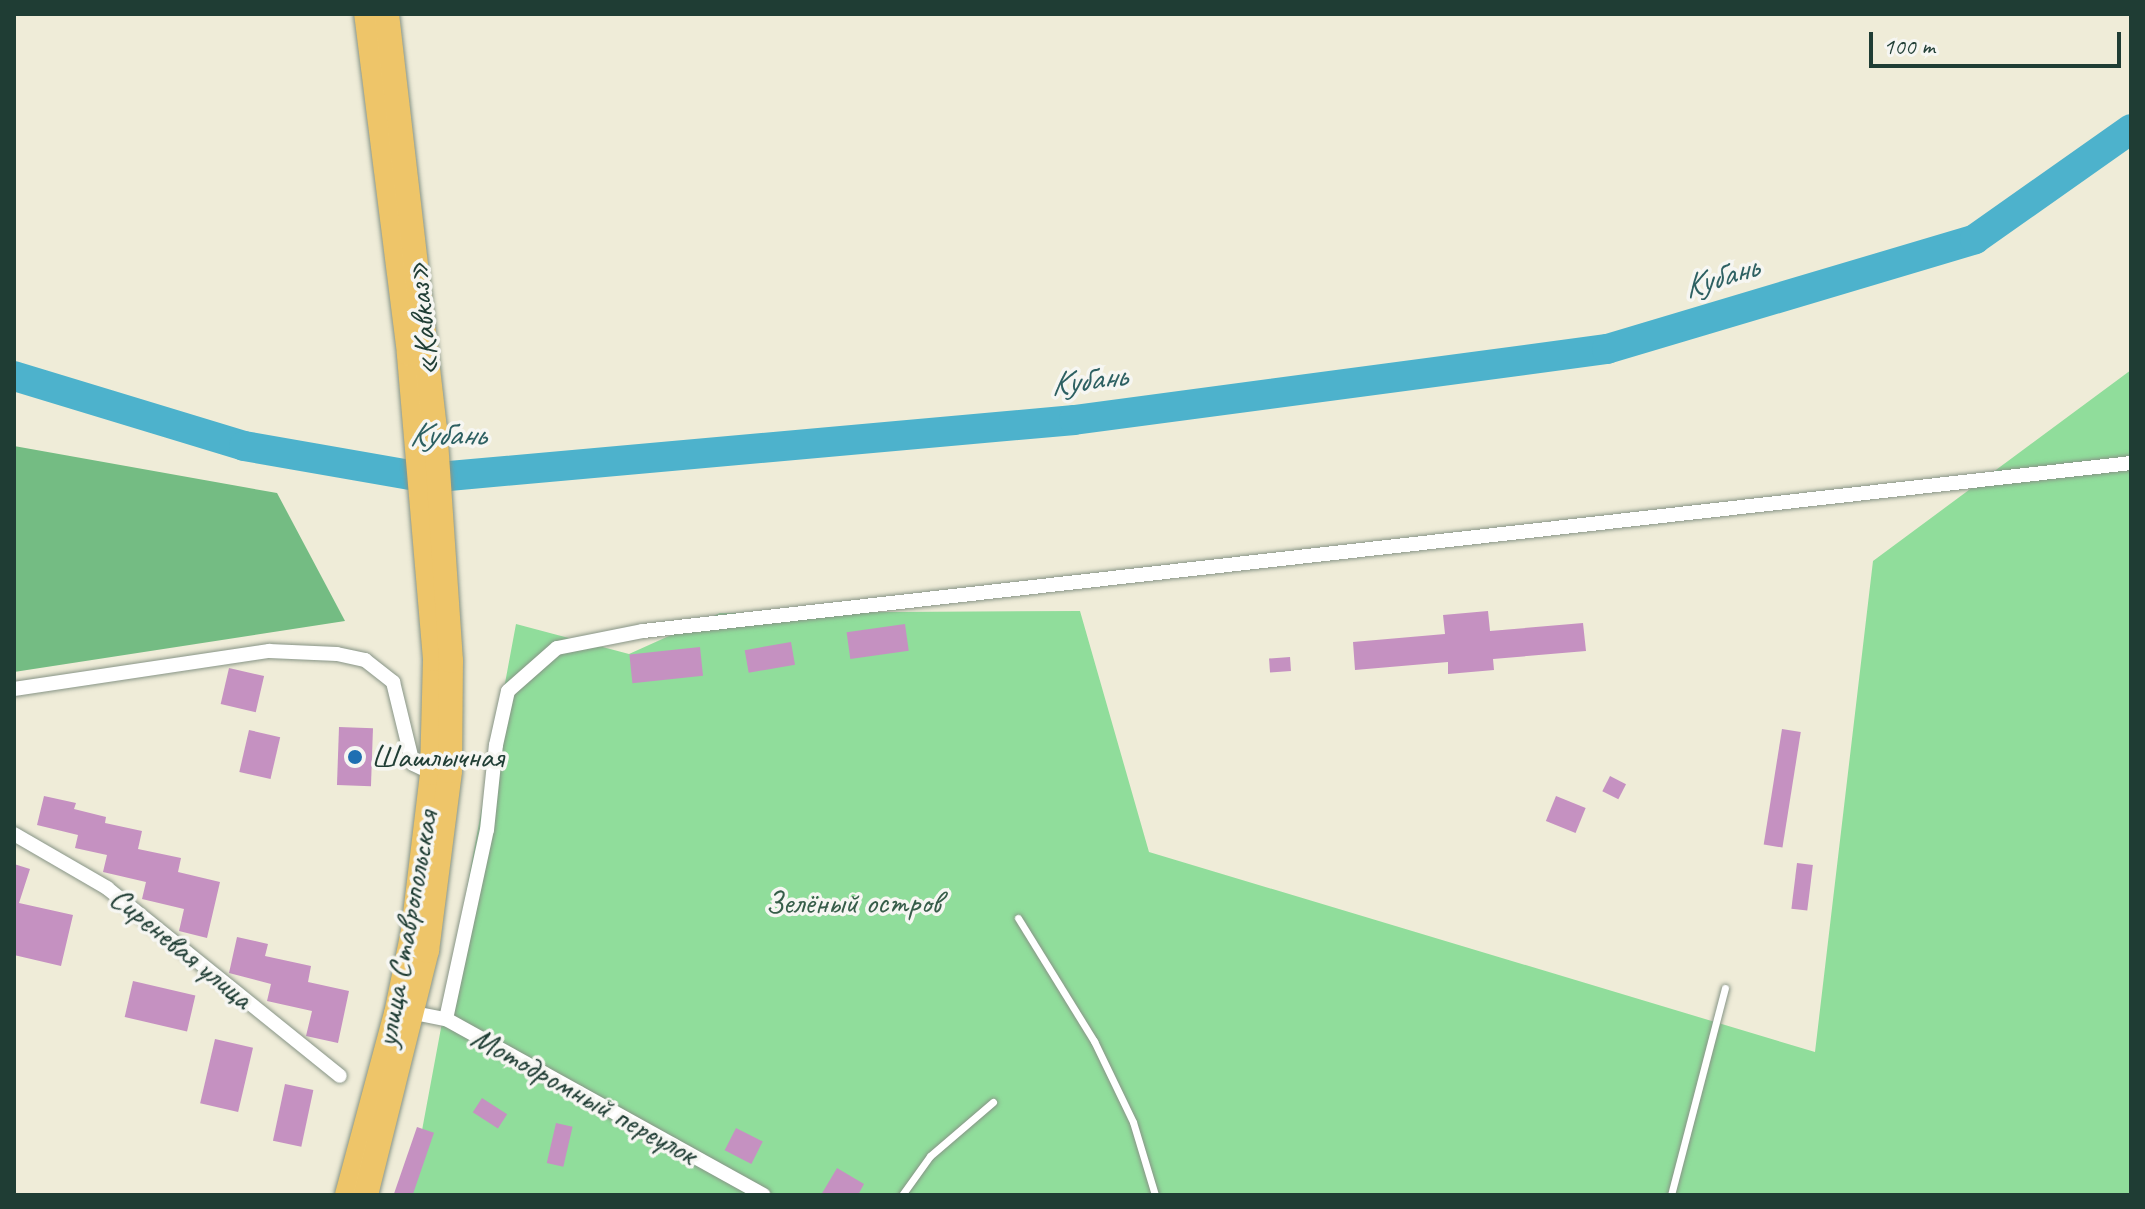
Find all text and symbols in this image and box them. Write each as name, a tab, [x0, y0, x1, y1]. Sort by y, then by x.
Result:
scale bar	[1873, 16, 2125, 66]
text: 100 m	[1883, 31, 1935, 61]
water label: Кубань	[1678, 245, 1762, 307]
street label: «Кавказ»	[398, 260, 448, 378]
water label: Кубань	[1048, 354, 1128, 404]
water label: Кубань	[409, 414, 485, 454]
place label: Шашлычная	[371, 738, 503, 776]
marker: Шашлычная	[346, 748, 364, 766]
street label: улица Ставропольская	[368, 809, 446, 1049]
street label: Сиреневая улица	[101, 878, 261, 1018]
park label: Зелёный остров	[765, 884, 941, 922]
street label: Мотодромный переулок	[465, 1018, 703, 1174]

